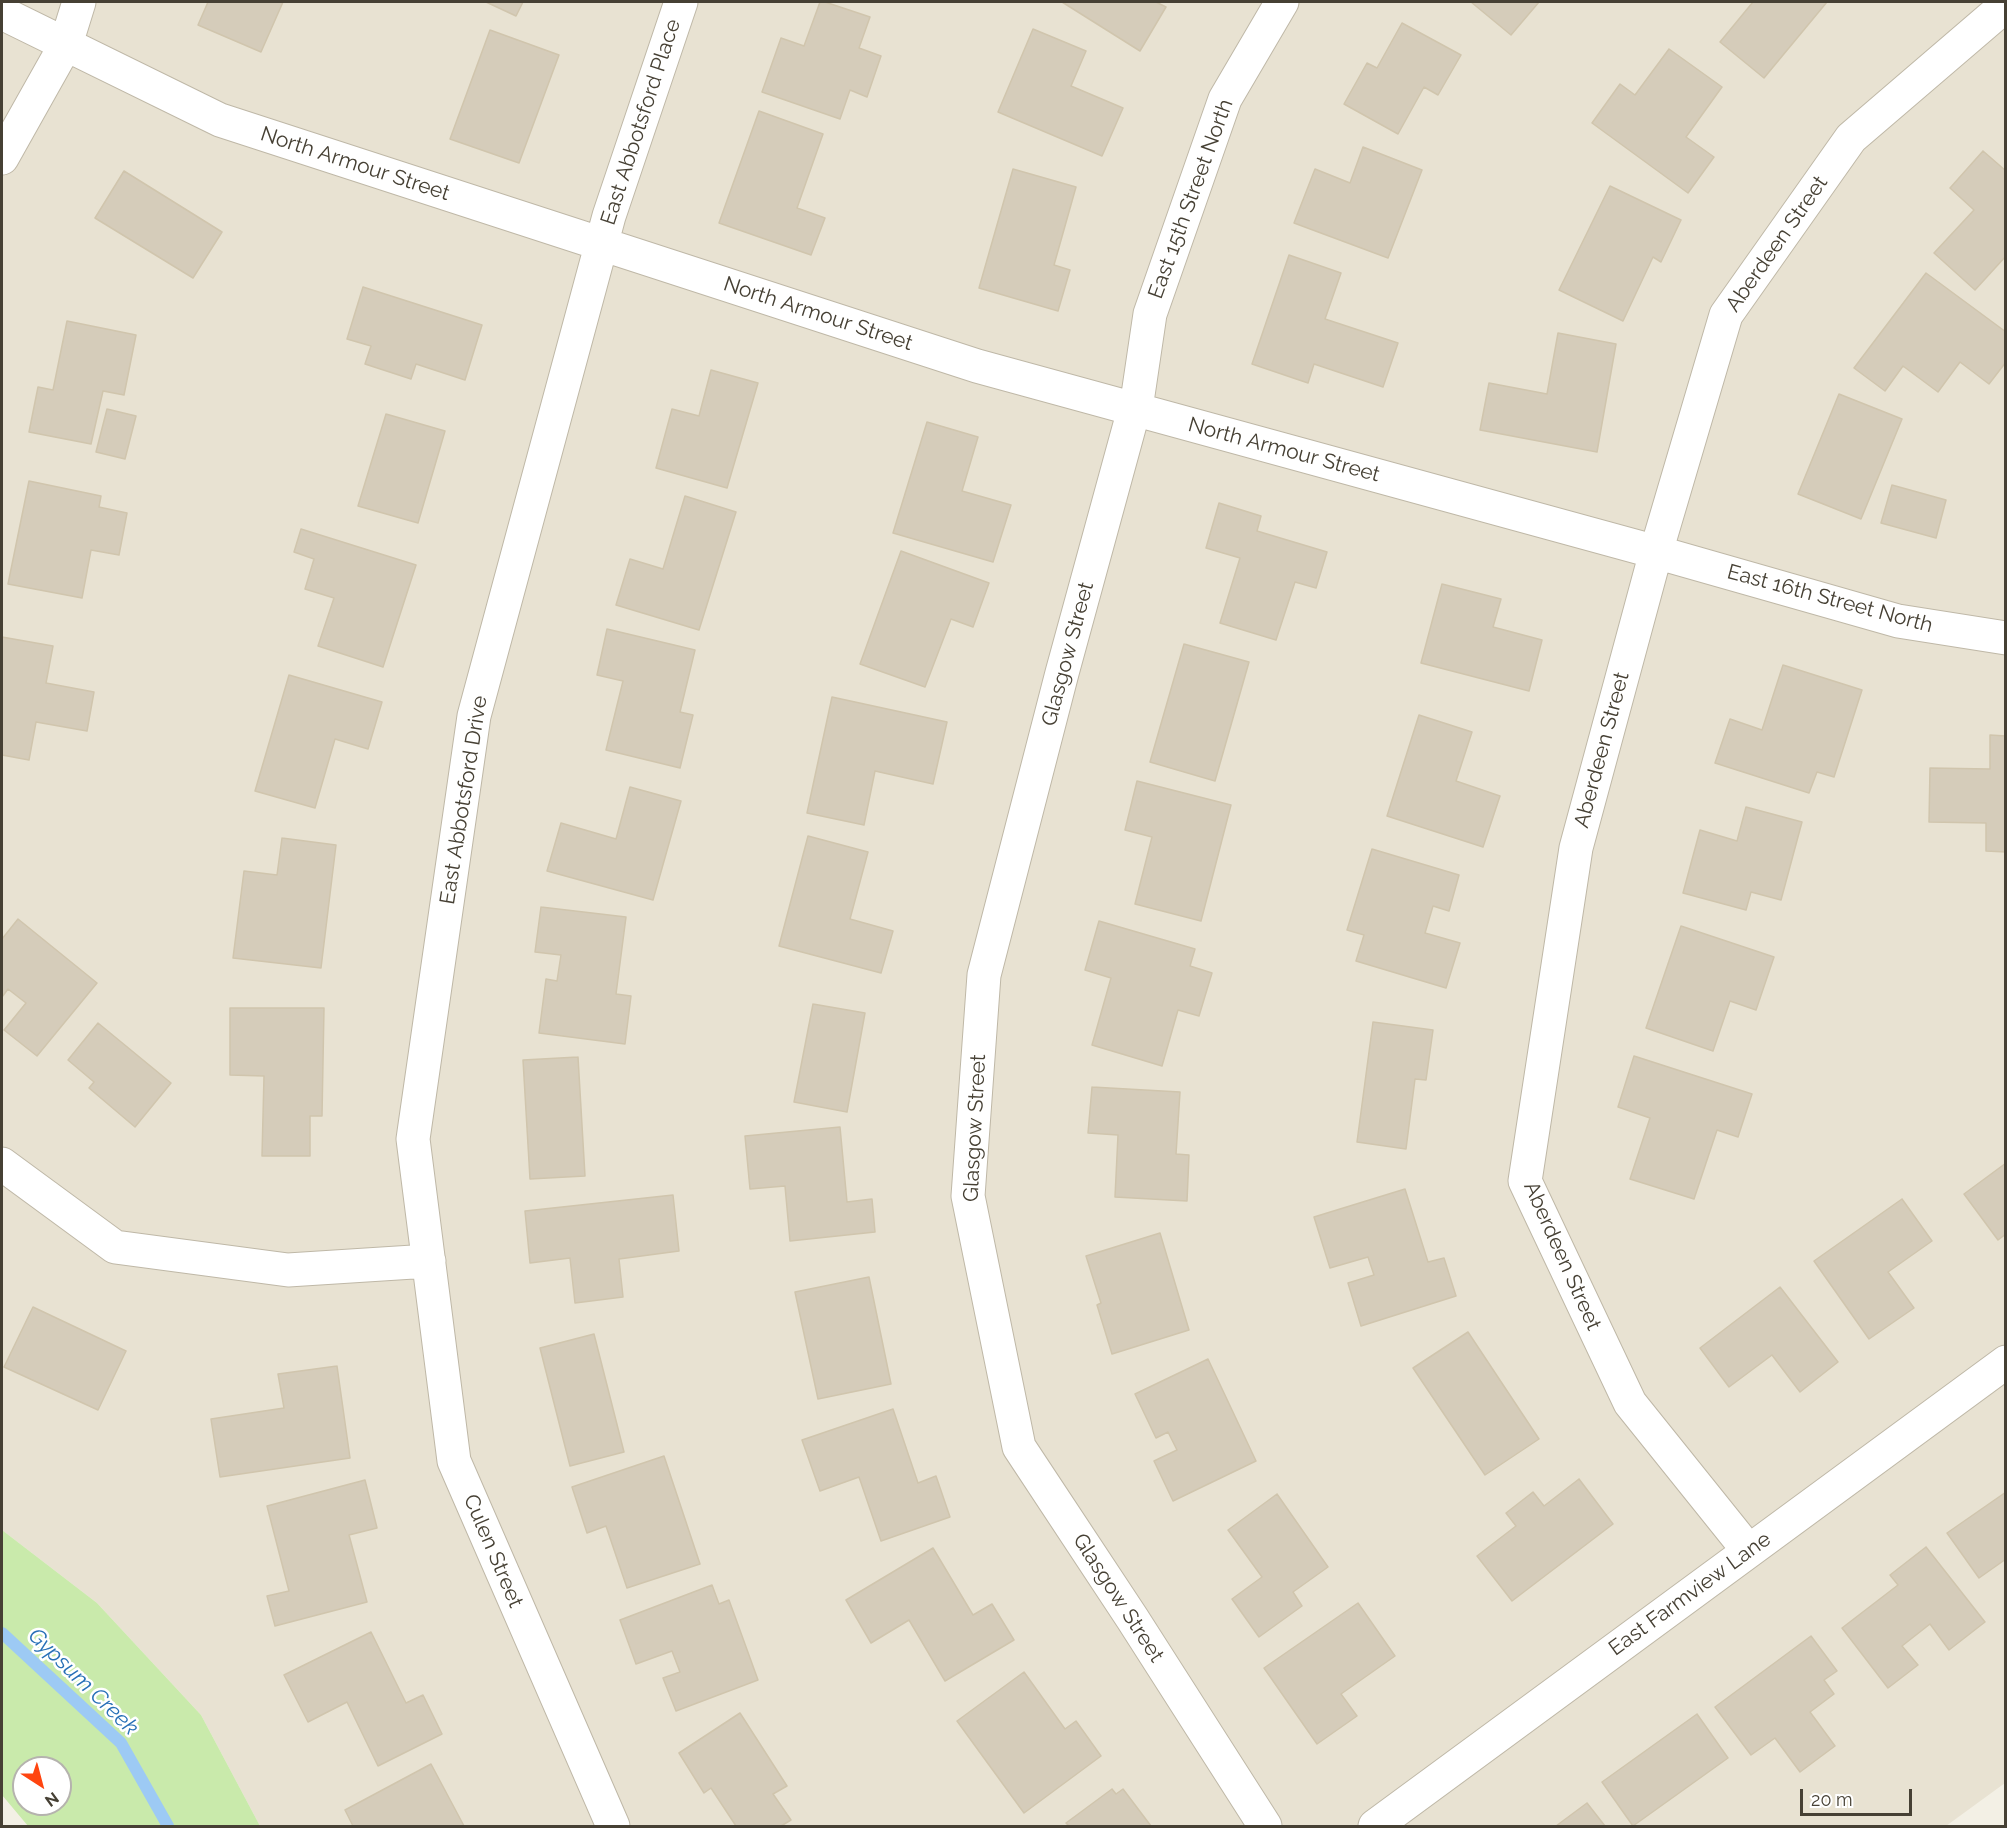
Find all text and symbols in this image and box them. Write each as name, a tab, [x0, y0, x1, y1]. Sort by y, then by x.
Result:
street label: East Abbotsford Place	[596, 16, 686, 228]
street label: East 15th Street North	[1143, 96, 1239, 302]
street label: North Armour Street	[257, 122, 453, 206]
street label: Aberdeen Street	[1721, 171, 1833, 317]
street label: North Armour Street	[720, 272, 916, 356]
street label: North Armour Street	[1185, 412, 1383, 488]
street label: East 16th Street North	[1724, 559, 1936, 639]
street label: Glasgow Street	[1037, 579, 1099, 729]
street label: Aberdeen Street	[1569, 669, 1635, 831]
street label: East Abbotsford Drive	[435, 694, 493, 906]
street label: Glasgow Street	[959, 1053, 991, 1203]
street label: Aberdeen Street	[1518, 1178, 1606, 1334]
street label: Culen Street	[458, 1491, 528, 1611]
street label: East Farmview Lane	[1604, 1527, 1776, 1661]
street label: Glasgow Street	[1067, 1529, 1169, 1667]
water label: Gypsum Creek	[22, 1623, 144, 1741]
north arrow	[12, 1756, 72, 1816]
scale bar	[1803, 1777, 1916, 1815]
text: N	[41, 1788, 62, 1811]
text: 20 m	[1811, 1789, 1853, 1810]

